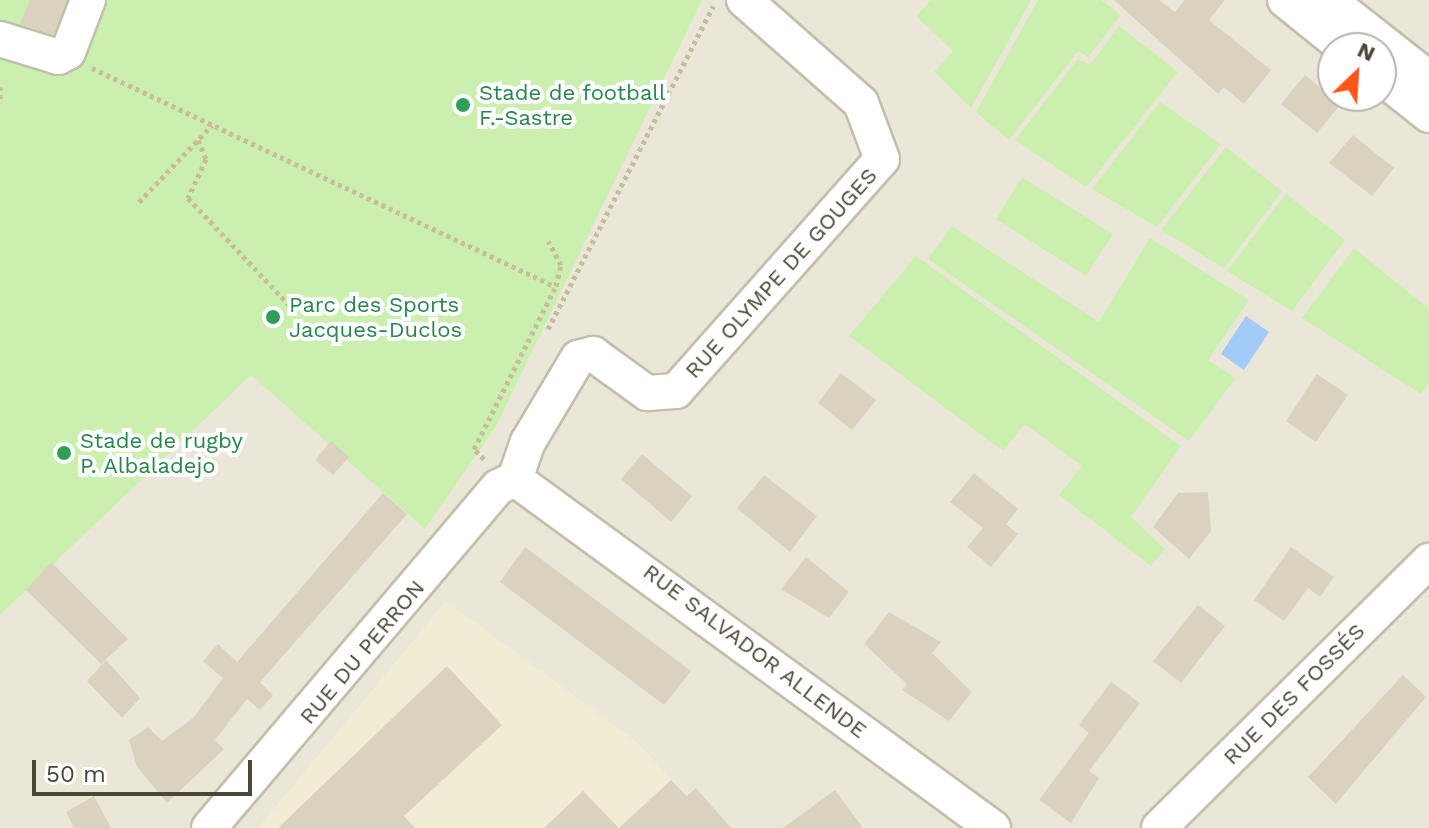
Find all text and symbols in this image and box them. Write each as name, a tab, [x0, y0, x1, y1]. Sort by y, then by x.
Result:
north arrow	[1317, 32, 1397, 112]
text: N	[1354, 37, 1379, 66]
place label: Stade de football F.-Sastre	[479, 79, 666, 130]
marker: Stade de football F.-Sastre	[454, 96, 472, 114]
street label: RUE OLYMPE DE GOUGES	[679, 162, 883, 384]
place label: Parc des Sports Jacques-Duclos	[289, 291, 462, 342]
marker: Parc des Sports Jacques-Duclos	[264, 308, 282, 326]
place label: Stade de rugby P. Albaladejo	[80, 427, 243, 478]
marker: Stade de rugby P. Albaladejo	[55, 444, 73, 462]
street label: RUE SALVADOR ALLENDE	[638, 558, 872, 744]
street label: RUE DU PERRON	[294, 575, 430, 729]
street label: RUE DES FOSSÉS	[1218, 618, 1370, 770]
scale bar	[36, 744, 256, 794]
text: 50 m	[46, 760, 106, 788]

